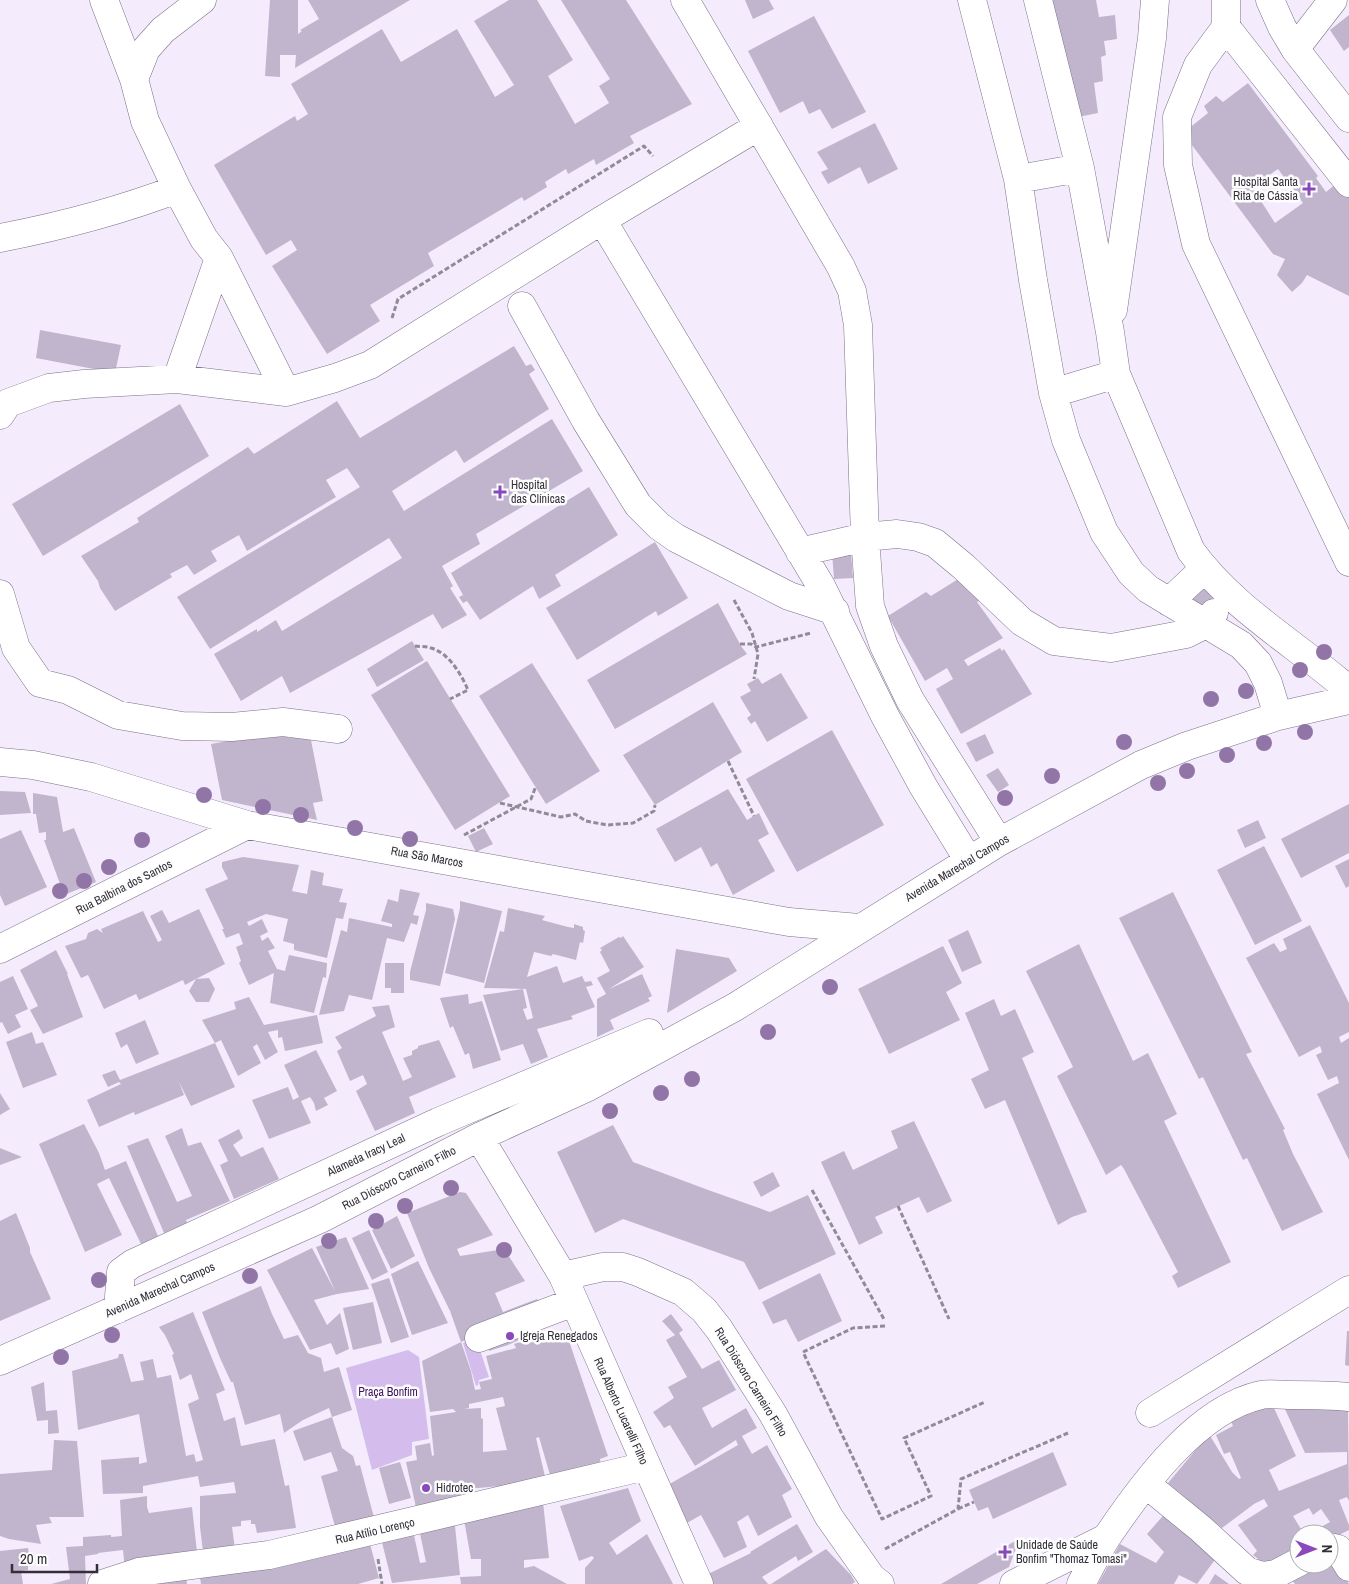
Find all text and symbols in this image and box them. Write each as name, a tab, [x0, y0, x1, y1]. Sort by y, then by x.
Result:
place label: Hospital Santa Rita de Cássia	[1233, 174, 1299, 204]
marker: Hospital Santa Rita de Cássia	[1302, 182, 1316, 196]
place label: Hospital das Clínicas	[511, 477, 565, 507]
marker: Hospital das Clínicas	[493, 485, 507, 499]
street label: Avenida Marechal Campos	[901, 831, 1012, 906]
street label: Rua São Marcos	[390, 843, 465, 871]
street label: Rua Balbina dos Santos	[73, 856, 175, 918]
street label: Alameda Iracy Leal	[324, 1130, 408, 1180]
street label: Rua Dióscoro Carneiro Filho	[339, 1142, 459, 1214]
street label: Avenida Marechal Campos	[102, 1259, 217, 1322]
street label: Rua Dióscoro Carneiro Filho	[711, 1324, 791, 1440]
place label: Igreja Renegados	[520, 1328, 598, 1344]
marker: Igreja Renegados	[504, 1330, 516, 1342]
street label: Rua Alberto Lucarelli Filho	[590, 1355, 652, 1467]
park label: Praça Bonfim	[358, 1384, 418, 1400]
place label: Hidrotec	[436, 1480, 473, 1496]
marker: Hidrotec	[420, 1482, 432, 1494]
street label: Rua Atílio Lorenço	[334, 1514, 416, 1548]
north arrow	[1289, 1524, 1339, 1574]
place label: Unidade de Saúde Bonfim "Thomaz Tomasi"	[1016, 1537, 1127, 1567]
scale bar	[12, 1542, 98, 1574]
marker: Unidade de Saúde Bonfim "Thomaz Tomasi"	[998, 1545, 1012, 1559]
text: N	[1318, 1545, 1336, 1553]
text: 20 m	[20, 1548, 47, 1569]

